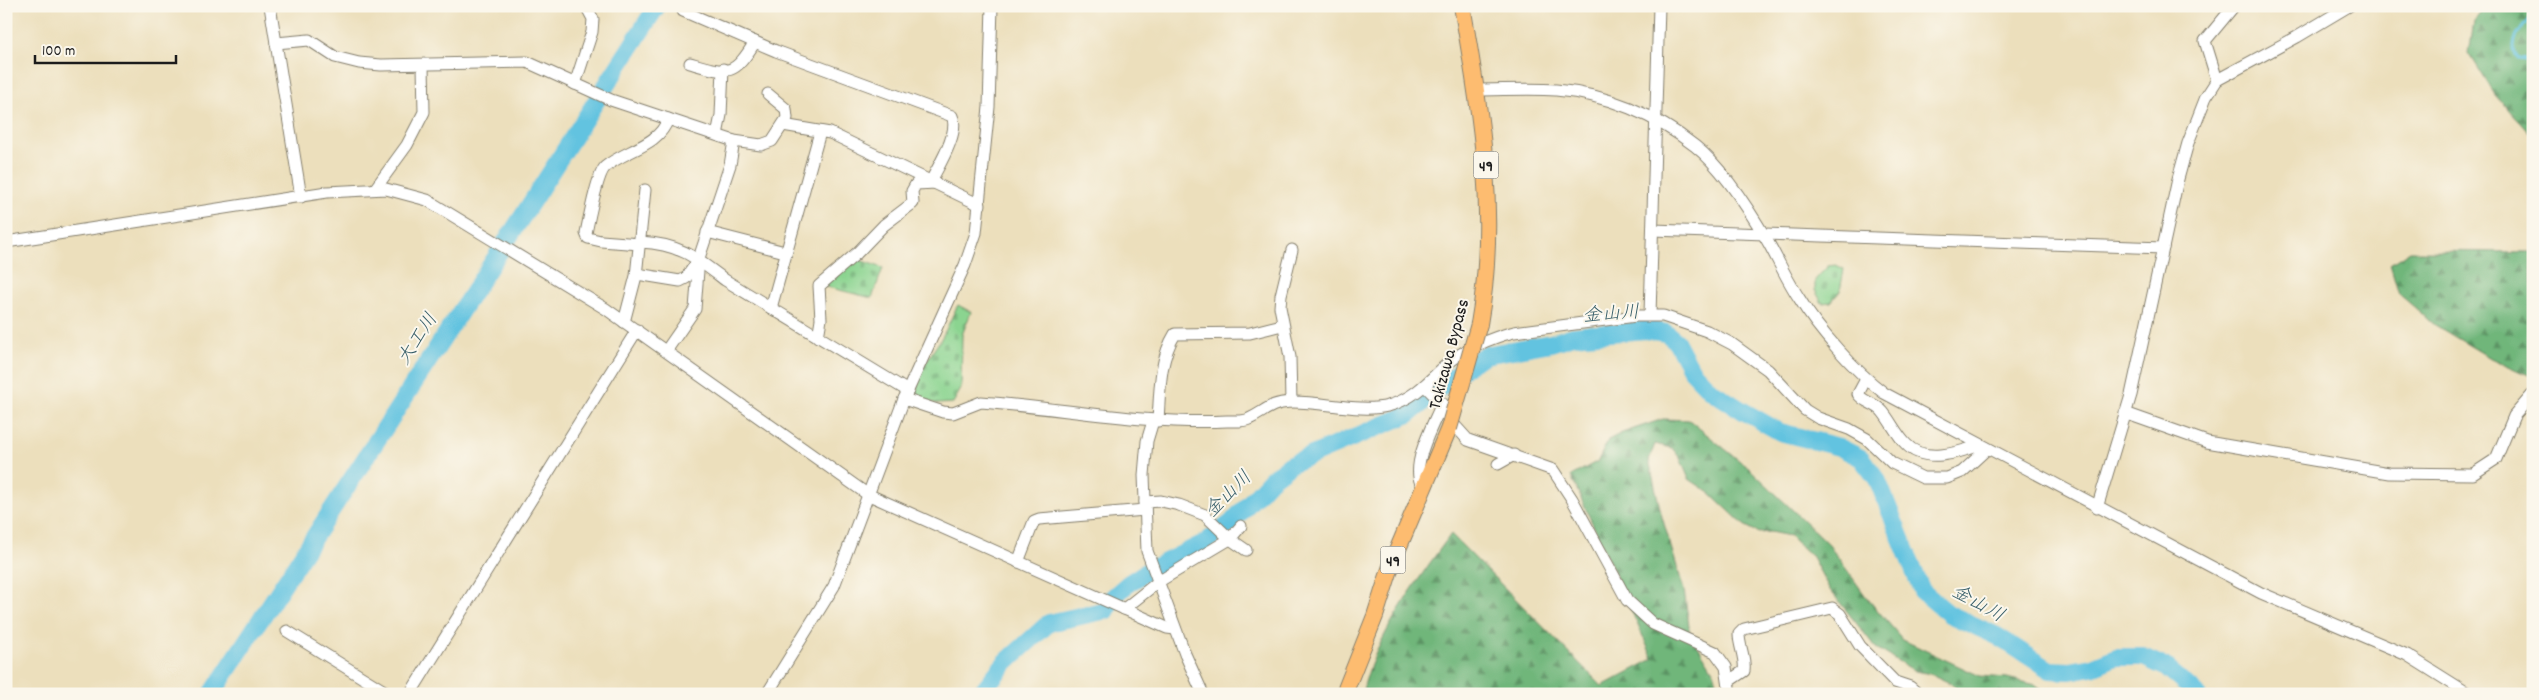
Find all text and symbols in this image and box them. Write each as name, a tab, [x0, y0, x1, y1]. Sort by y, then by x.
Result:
scale bar	[35, 32, 176, 64]
text: 100 m	[42, 41, 75, 63]
road number: 49	[1474, 152, 1498, 178]
street label: Takizawa Bypass	[1424, 297, 1477, 413]
water label: 金山川	[1582, 300, 1641, 331]
water label: 大工川	[392, 309, 446, 371]
water label: 金山川	[1200, 466, 1259, 525]
road number: 49	[1380, 546, 1406, 574]
water label: 金山川	[1946, 579, 2009, 631]

